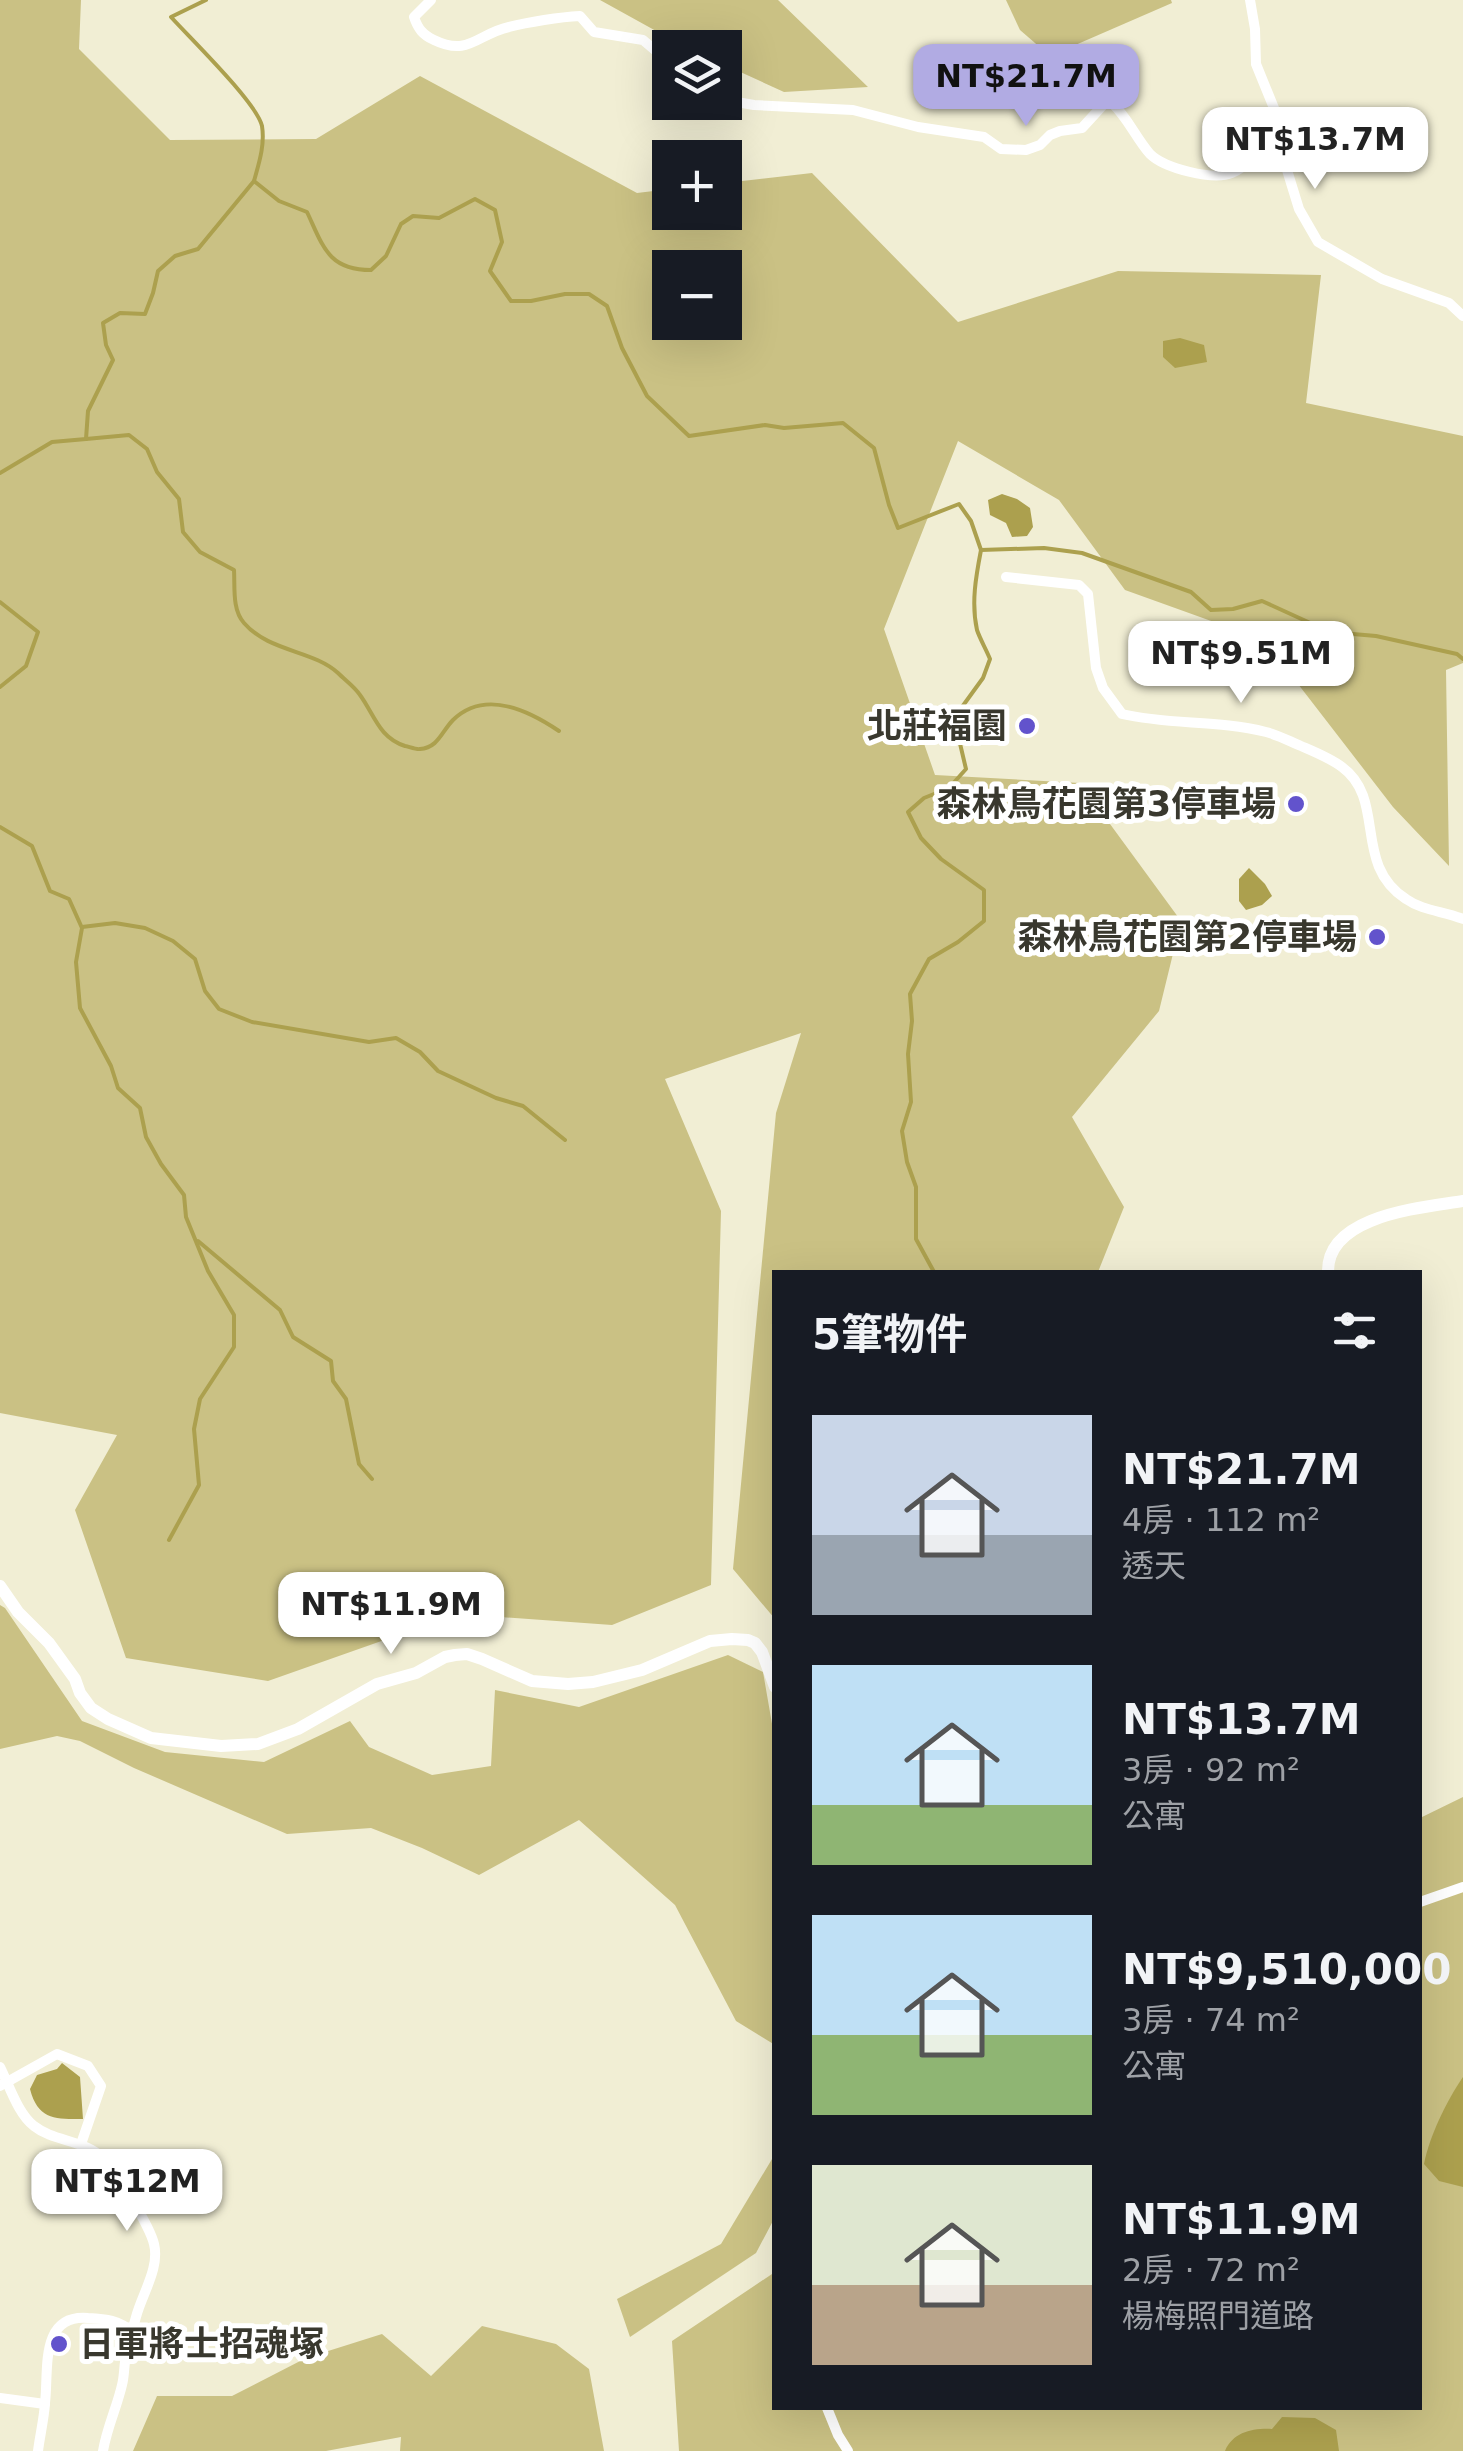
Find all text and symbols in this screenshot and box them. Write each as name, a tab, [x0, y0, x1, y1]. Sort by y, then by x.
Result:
map controls	[652, 30, 742, 340]
button: layers	[652, 30, 742, 120]
pin: NT$21.7M	[923, 44, 1129, 129]
text: NT$21.7M	[935, 57, 1117, 95]
pin: NT$13.7M	[1212, 107, 1418, 192]
text: NT$13.7M	[1224, 120, 1406, 158]
button: +	[652, 140, 742, 230]
button: −	[652, 250, 742, 340]
pin: NT$9.51M	[1138, 621, 1344, 706]
text: NT$9.51M	[1150, 634, 1332, 672]
place label: 北莊福園	[867, 706, 1007, 746]
marker: 北莊福園	[1016, 715, 1038, 737]
place label: 森林鳥花園第3停車場	[937, 784, 1276, 824]
marker: 森林鳥花園第3停車場	[1285, 793, 1307, 815]
place label: 森林鳥花園第2停車場	[1018, 917, 1357, 957]
marker: 森林鳥花園第2停車場	[1366, 926, 1388, 948]
icon: filters	[1327, 1303, 1382, 1358]
text: 5筆物件	[812, 1310, 967, 1359]
text: NT$21.7M	[1122, 1445, 1360, 1494]
icon: home	[892, 1455, 1012, 1575]
text: 4房 · 112 m²	[1122, 1501, 1320, 1539]
text: 透天	[1122, 1547, 1186, 1585]
pin: NT$11.9M	[288, 1572, 494, 1657]
text: NT$11.9M	[300, 1585, 482, 1623]
text: NT$13.7M	[1122, 1695, 1360, 1744]
icon: home	[892, 1705, 1012, 1825]
text: 3房 · 92 m²	[1122, 1751, 1300, 1789]
text: 公寓	[1122, 1797, 1186, 1835]
text: NT$9,510,000	[1122, 1945, 1452, 1994]
icon: home	[892, 1955, 1012, 2075]
text: 3房 · 74 m²	[1122, 2001, 1300, 2039]
text: 公寓	[1122, 2047, 1186, 2085]
pin: NT$12M	[46, 2149, 208, 2234]
text: NT$12M	[53, 2162, 201, 2200]
text: NT$11.9M	[1122, 2195, 1360, 2244]
icon: home	[892, 2205, 1012, 2325]
text: 2房 · 72 m²	[1122, 2251, 1300, 2289]
text: 楊梅照門道路	[1122, 2297, 1314, 2335]
place label: 日軍將士招魂塚	[79, 2324, 324, 2364]
marker: 日軍將士招魂塚	[48, 2333, 70, 2355]

